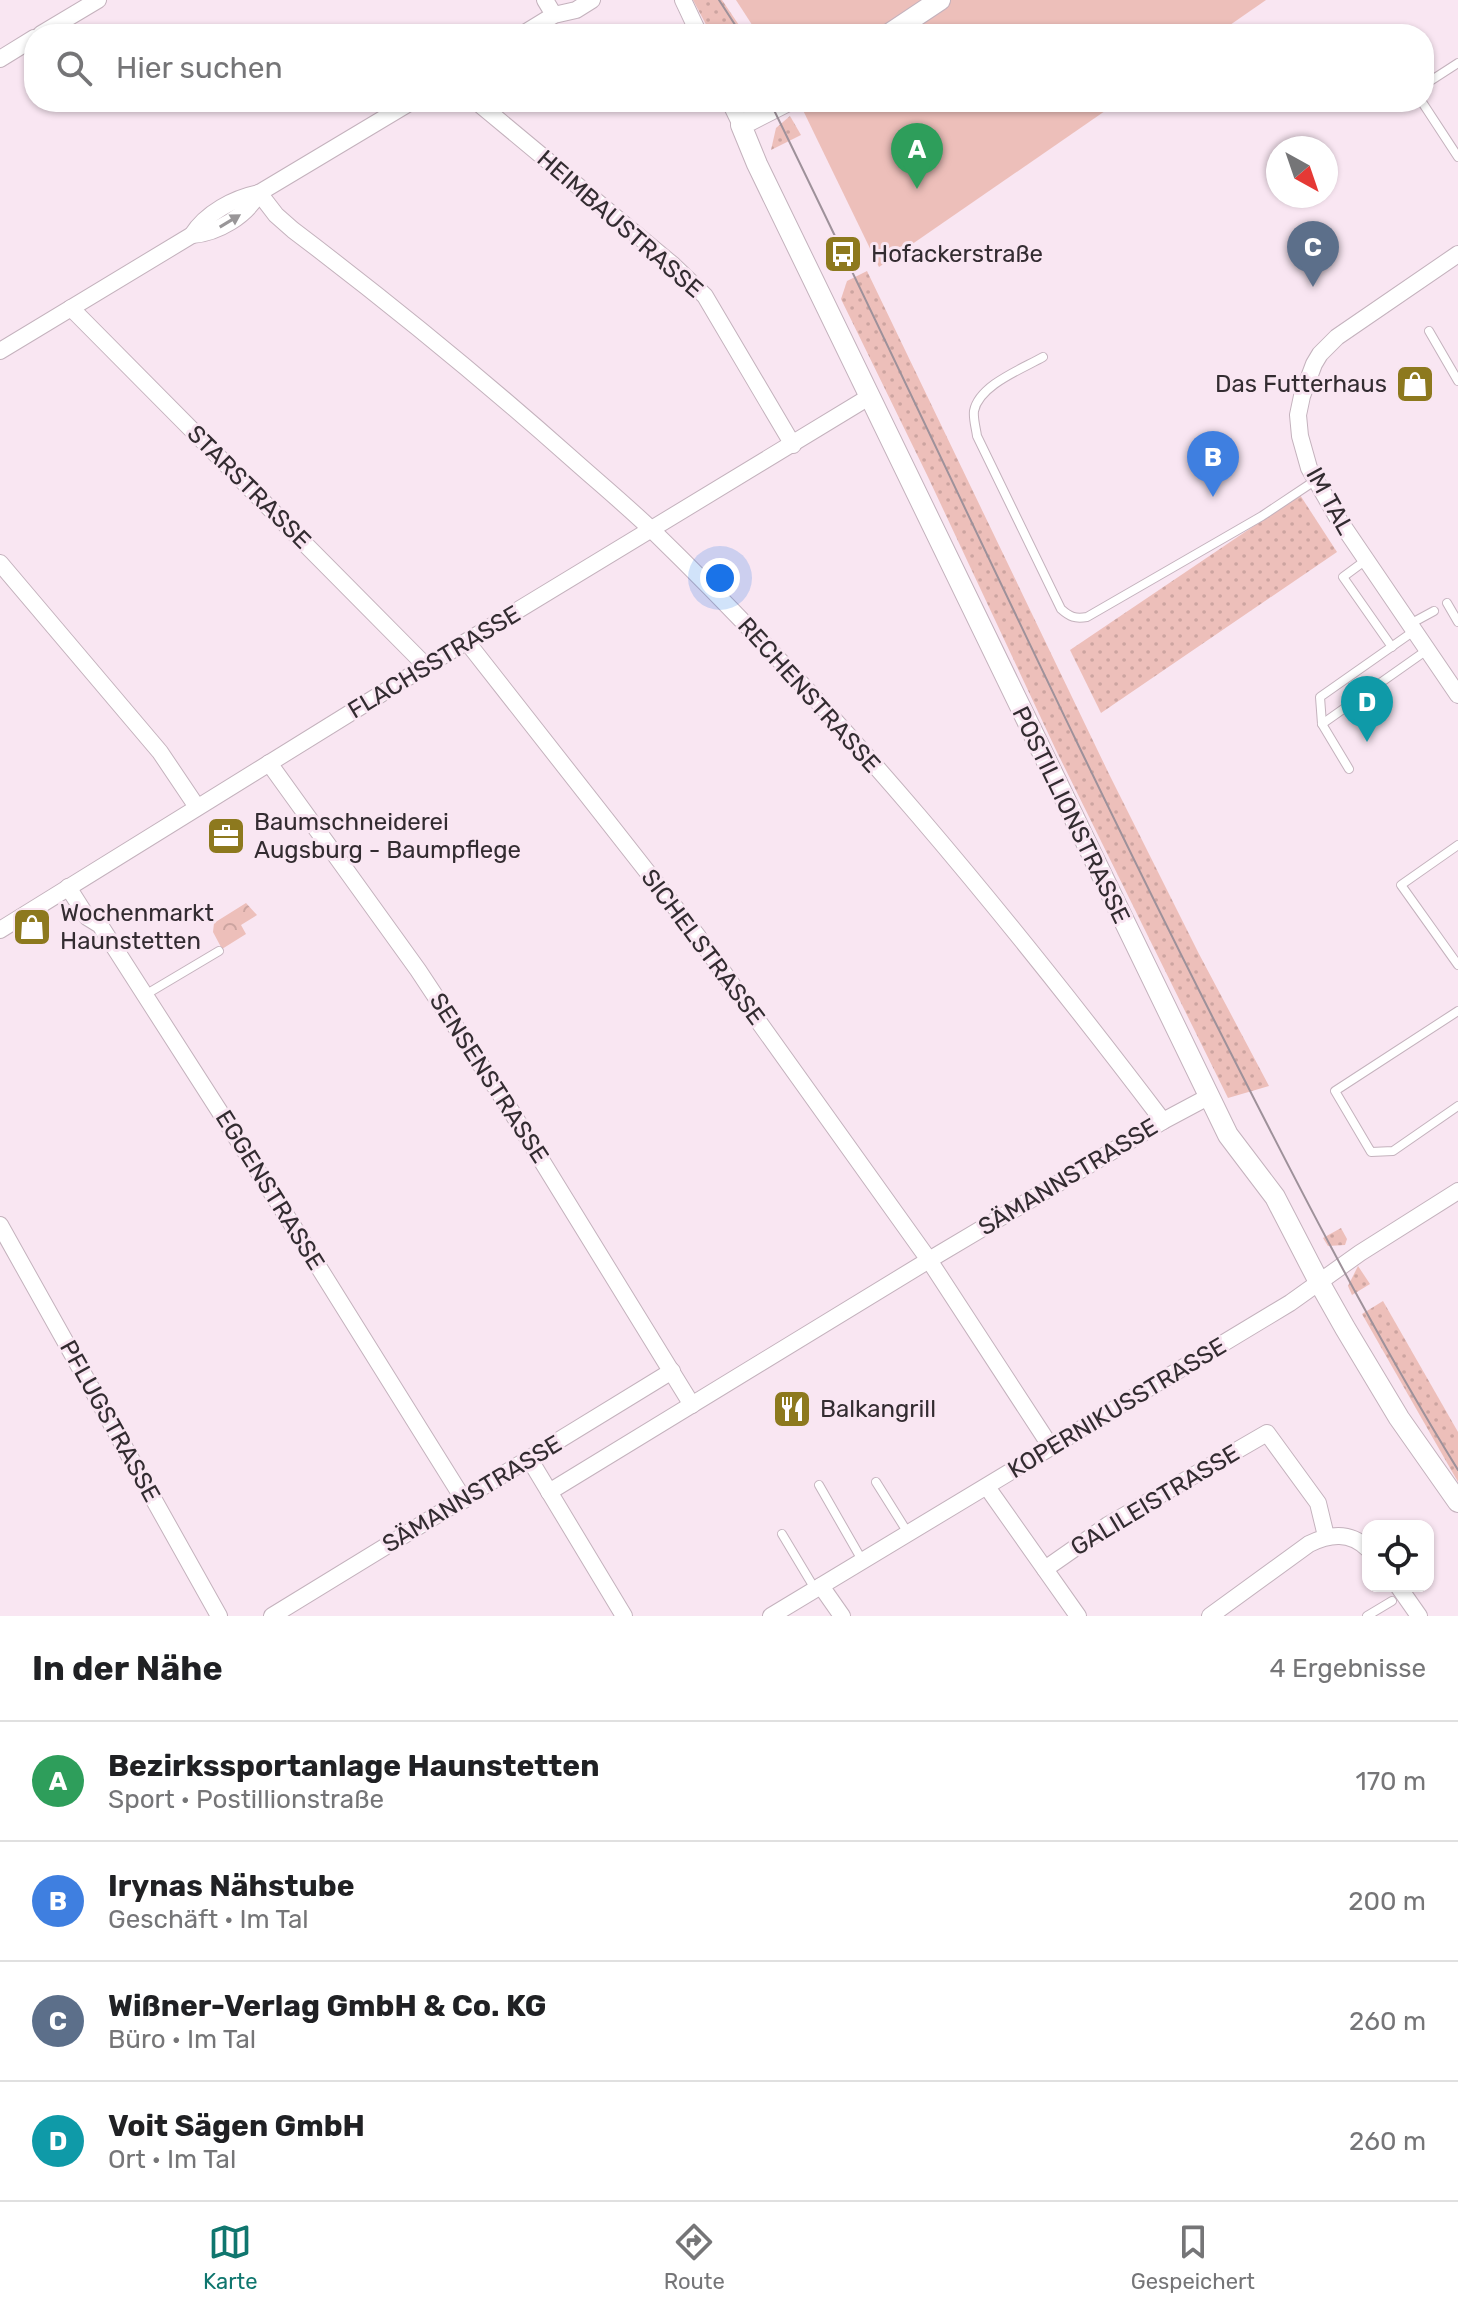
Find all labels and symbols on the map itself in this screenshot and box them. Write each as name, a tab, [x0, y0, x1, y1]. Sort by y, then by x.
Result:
pin: A	[891, 123, 943, 189]
north arrow	[1266, 136, 1338, 208]
street label: HEIMBAUSTRASSE	[531, 144, 709, 304]
one-way arrow	[219, 214, 241, 228]
pin: C	[1287, 221, 1339, 287]
bus stop icon: Hofackerstraße	[822, 233, 864, 275]
place label: Hofackerstraße	[871, 240, 1043, 268]
shop icon: Das Futterhaus	[1394, 363, 1436, 405]
place label: Das Futterhaus	[1215, 370, 1387, 398]
street label: STARSTRASSE	[181, 419, 317, 555]
pin: B	[1187, 431, 1239, 497]
street label: IM TAL	[1300, 462, 1360, 540]
your location	[700, 558, 740, 598]
street label: FLACHSSTRASSE	[343, 600, 525, 724]
street label: RECHENSTRASSE	[732, 612, 886, 778]
pin: D	[1341, 676, 1393, 742]
street label: POSTILLIONSTRASSE	[1006, 702, 1136, 928]
place label: Baumschneiderei Augsburg - Baumpflege	[254, 808, 521, 864]
office icon: Baumschneiderei Augsburg - Baumpflege	[205, 815, 247, 857]
street label: SICHELSTRASSE	[635, 864, 771, 1030]
place label: Wochenmarkt Haunstetten	[60, 899, 214, 955]
shop icon: Wochenmarkt Haunstetten	[11, 906, 53, 948]
street label: SENSENSTRASSE	[424, 988, 554, 1168]
street label: EGGENSTRASSE	[210, 1105, 330, 1275]
street label: SÄMANNSTRASSE	[973, 1113, 1163, 1241]
street label: KOPERNIKUSSTRASSE	[1003, 1332, 1231, 1484]
street label: PFLUGSTRASSE	[54, 1335, 166, 1507]
restaurant icon: Balkangrill	[771, 1388, 813, 1430]
place label: Balkangrill	[820, 1395, 936, 1423]
street label: SÄMANNSTRASSE	[377, 1430, 567, 1558]
street label: GALILEISTRASSE	[1066, 1439, 1244, 1561]

